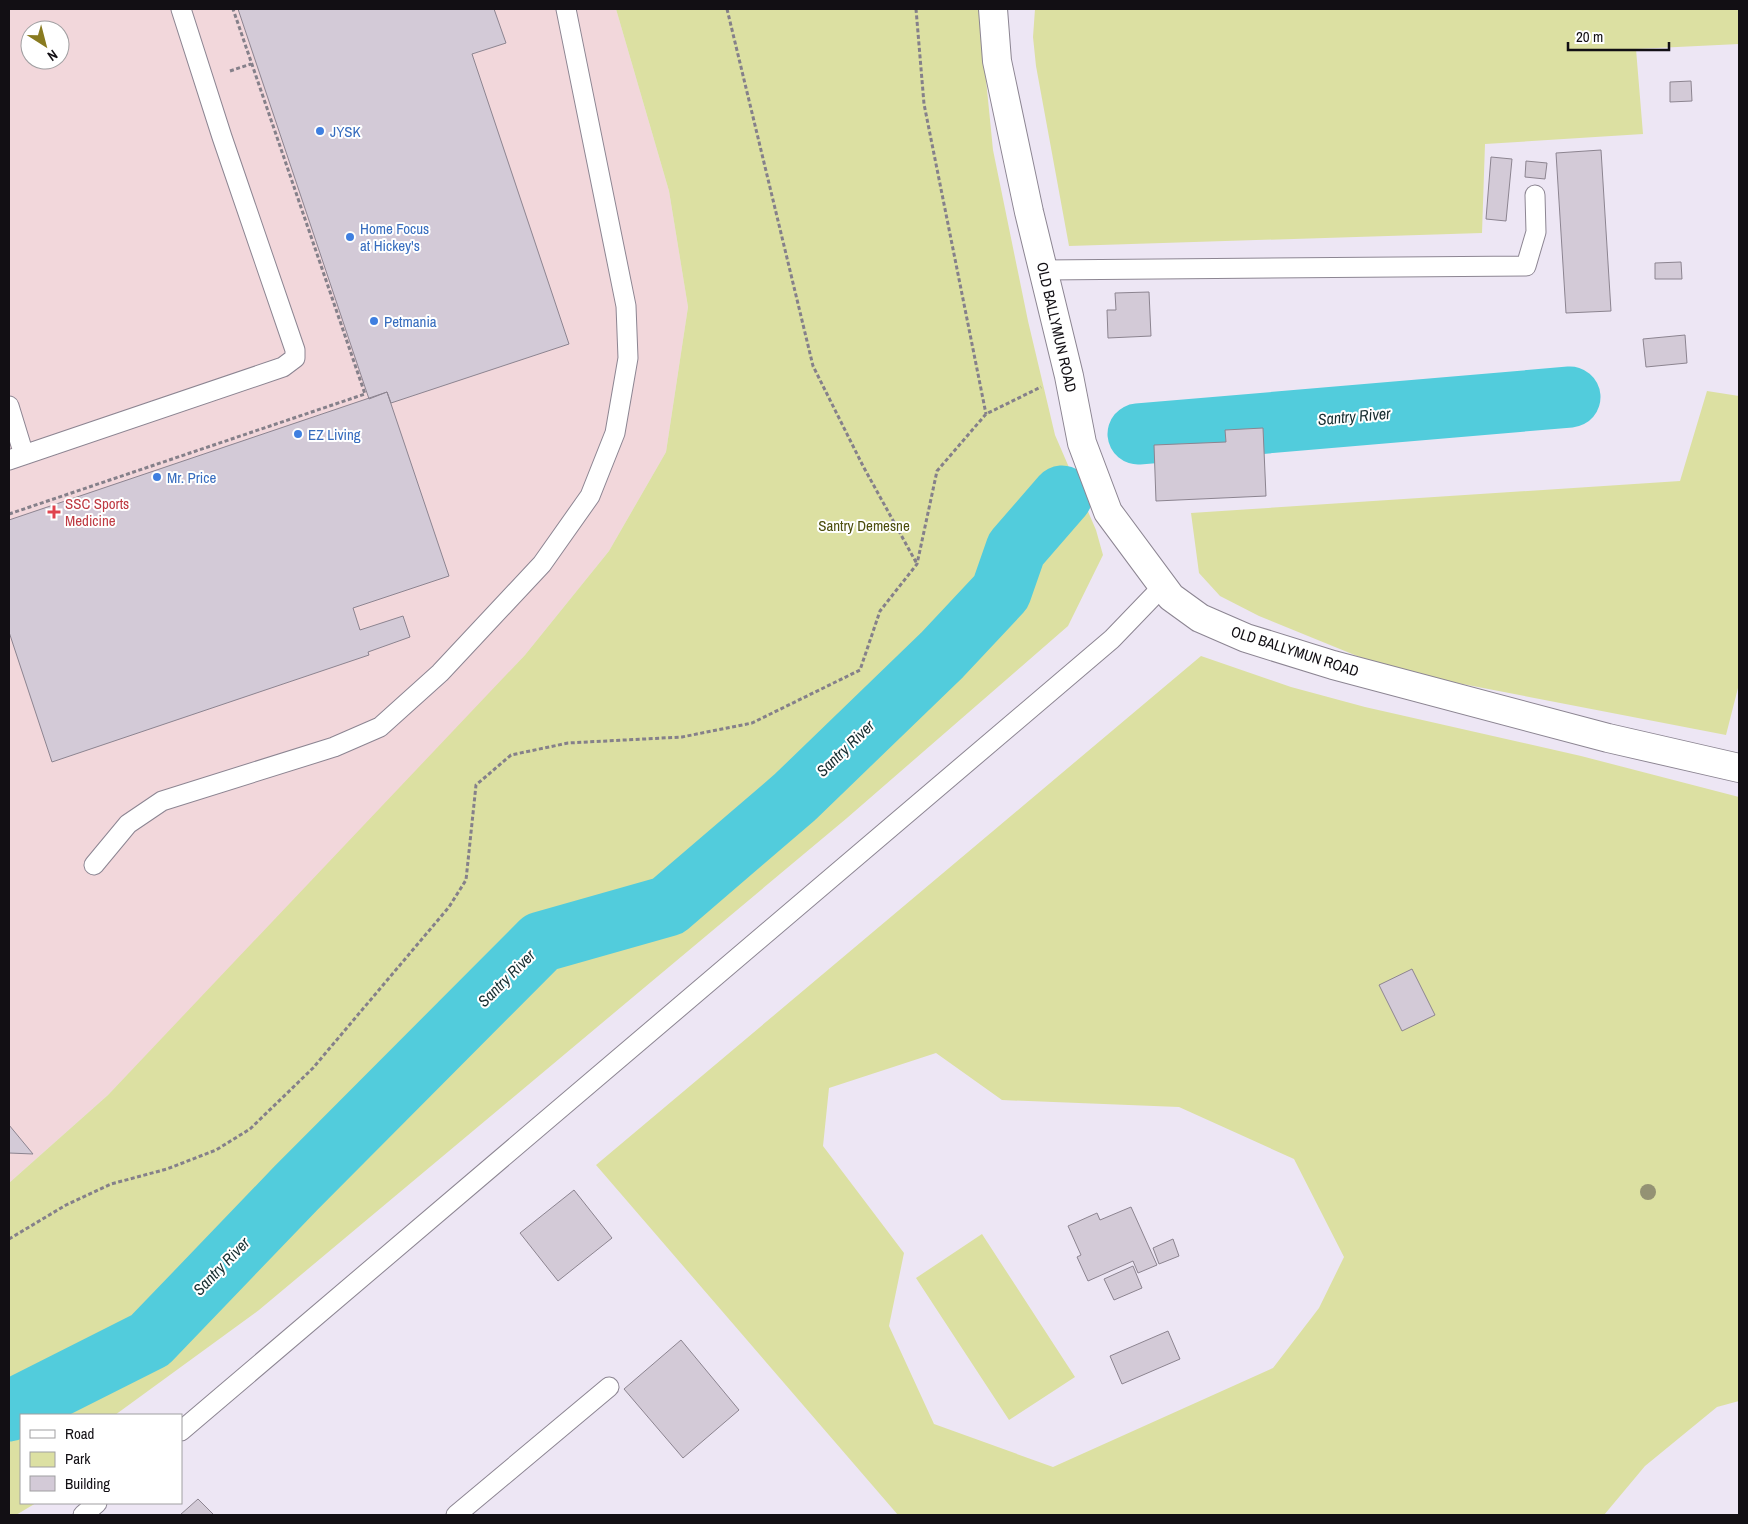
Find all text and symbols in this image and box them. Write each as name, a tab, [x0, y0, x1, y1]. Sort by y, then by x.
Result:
north arrow	[20, 20, 70, 70]
scale bar	[1568, 20, 1669, 52]
text: 20 m	[1576, 26, 1603, 47]
text: N	[44, 46, 61, 65]
place label: JYSK	[330, 121, 362, 142]
marker: JYSK	[314, 125, 326, 137]
place label: Home Focus at Hickey's	[360, 218, 429, 256]
marker: Home Focus at Hickey's	[344, 231, 356, 243]
street label: OLD BALLYMUN ROAD	[1032, 260, 1082, 394]
place label: Petmania	[384, 311, 437, 332]
marker: Petmania	[368, 315, 380, 327]
water label: Santry River	[1317, 402, 1392, 430]
place label: EZ Living	[308, 424, 361, 445]
marker: EZ Living	[292, 428, 304, 440]
place label: Mr. Price	[167, 467, 216, 488]
marker: Mr. Price	[151, 471, 163, 483]
place label: SSC Sports Medicine	[65, 493, 129, 531]
marker: SSC Sports Medicine	[47, 505, 61, 519]
park label: Santry Demesne	[818, 515, 910, 536]
street label: OLD BALLYMUN ROAD	[1228, 620, 1362, 682]
water label: Santry River	[811, 714, 879, 781]
water label: Santry River	[472, 944, 540, 1012]
water label: Santry River	[188, 1232, 255, 1300]
legend	[20, 1414, 182, 1504]
text: Road	[65, 1423, 94, 1444]
text: Park	[65, 1448, 91, 1469]
text: Building	[65, 1473, 110, 1494]

